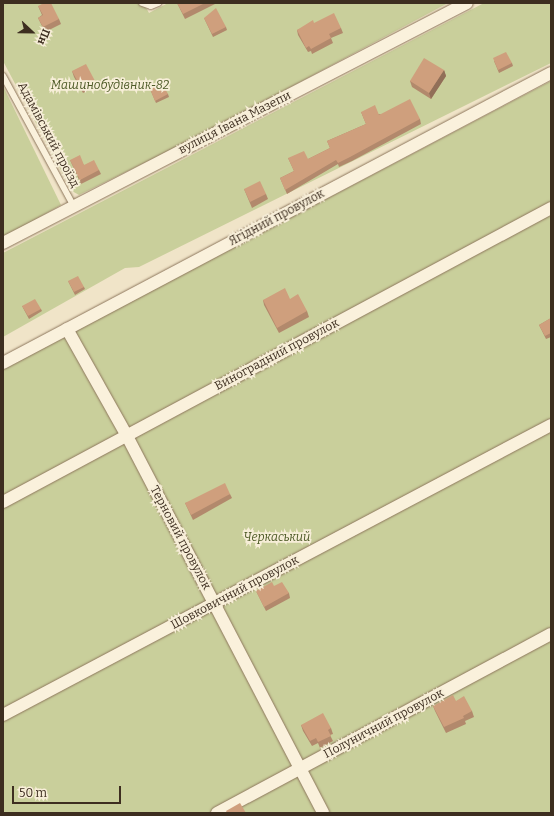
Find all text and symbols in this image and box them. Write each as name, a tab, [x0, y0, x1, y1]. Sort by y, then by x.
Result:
north arrow	[12, 12, 52, 52]
text: Пн	[35, 27, 53, 46]
park label: Машинобудівник-82	[51, 79, 169, 93]
street label: Адамівський проїзд	[14, 80, 82, 190]
street label: вулиця Івана Мазепи	[176, 88, 294, 158]
street label: Ягідний провулок	[227, 187, 327, 249]
street label: Виноградний провулок	[212, 316, 342, 394]
street label: Терновий провулок	[147, 484, 213, 592]
park label: Черкаський	[244, 531, 310, 545]
street label: Шовковичний провулок	[169, 553, 301, 633]
street label: Полуничний провулок	[322, 686, 446, 762]
scale bar	[14, 778, 123, 804]
text: 50 m	[19, 786, 47, 800]

